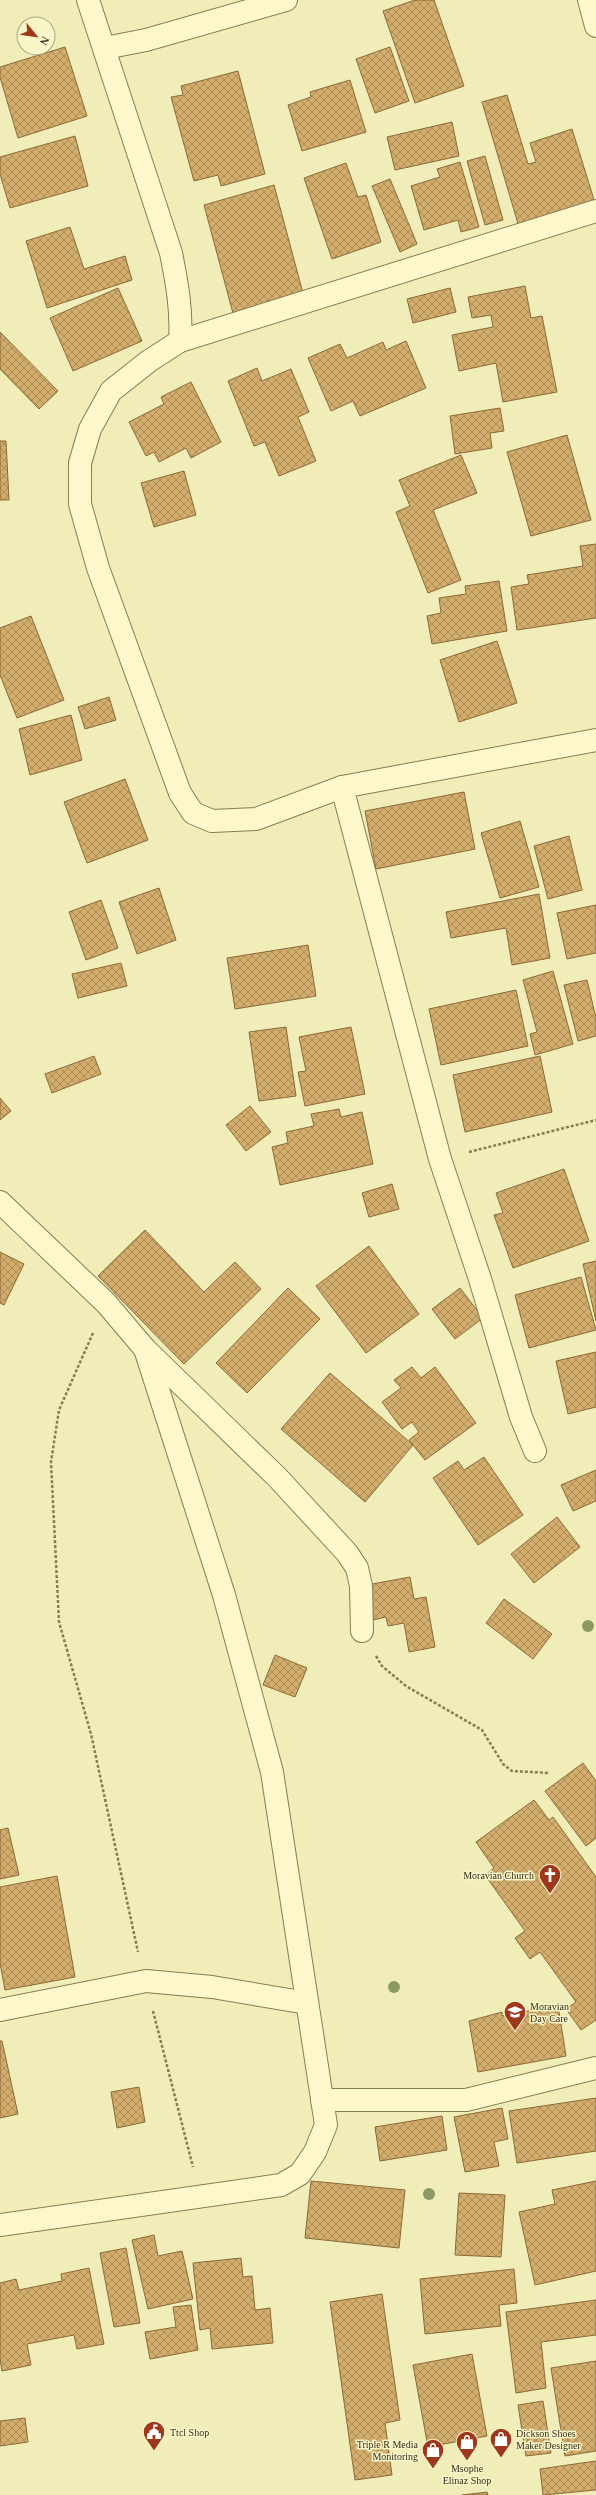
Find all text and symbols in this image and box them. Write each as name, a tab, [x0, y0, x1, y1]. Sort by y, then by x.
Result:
north arrow	[16, 16, 56, 56]
text: N	[38, 34, 52, 47]
church icon: Moravian Church	[537, 1862, 563, 1895]
place label: Moravian Church	[463, 1870, 534, 1881]
school or university icon: Moravian Day Care	[502, 1999, 528, 2032]
place label: Moravian Day Care	[530, 2001, 569, 2024]
public building icon: Ttcl Shop	[141, 2419, 167, 2452]
shop icon: Dickson Shoes Maker Designer	[488, 2426, 514, 2459]
place label: Ttcl Shop	[170, 2427, 209, 2438]
place label: Dickson Shoes Maker Designer	[516, 2428, 581, 2451]
shop icon: Msophe Elinaz Shop	[454, 2429, 480, 2462]
shop icon: Triple R Media Monitoring	[420, 2437, 446, 2470]
place label: Triple R Media Monitoring	[357, 2439, 419, 2462]
place label: Msophe Elinaz Shop	[443, 2463, 491, 2486]

